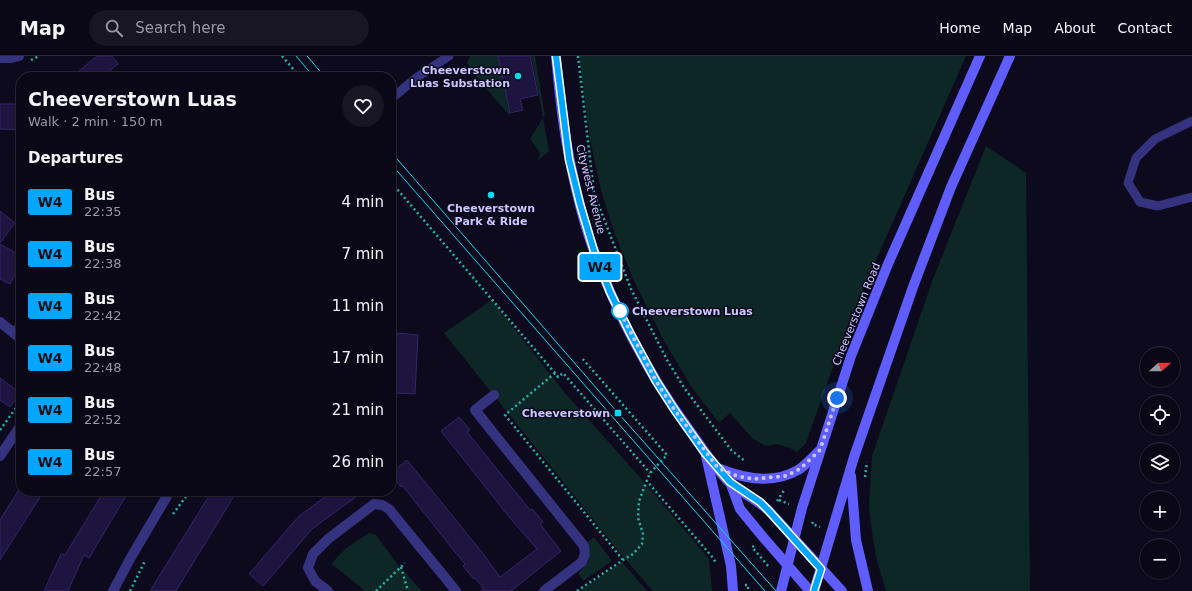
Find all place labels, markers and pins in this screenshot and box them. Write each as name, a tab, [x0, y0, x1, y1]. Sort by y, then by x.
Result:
place label: Cheeverstown Luas Substation	[410, 64, 510, 90]
marker: Cheeverstown Luas Substation	[513, 71, 523, 81]
marker: Cheeverstown Park & Ride	[486, 190, 496, 200]
place label: Cheeverstown Park & Ride	[447, 202, 535, 228]
marker: Cheeverstown Luas	[611, 302, 629, 320]
place label: Cheeverstown Luas	[632, 305, 753, 318]
place label: Cheeverstown	[522, 407, 610, 420]
marker: Cheeverstown	[613, 408, 623, 418]

